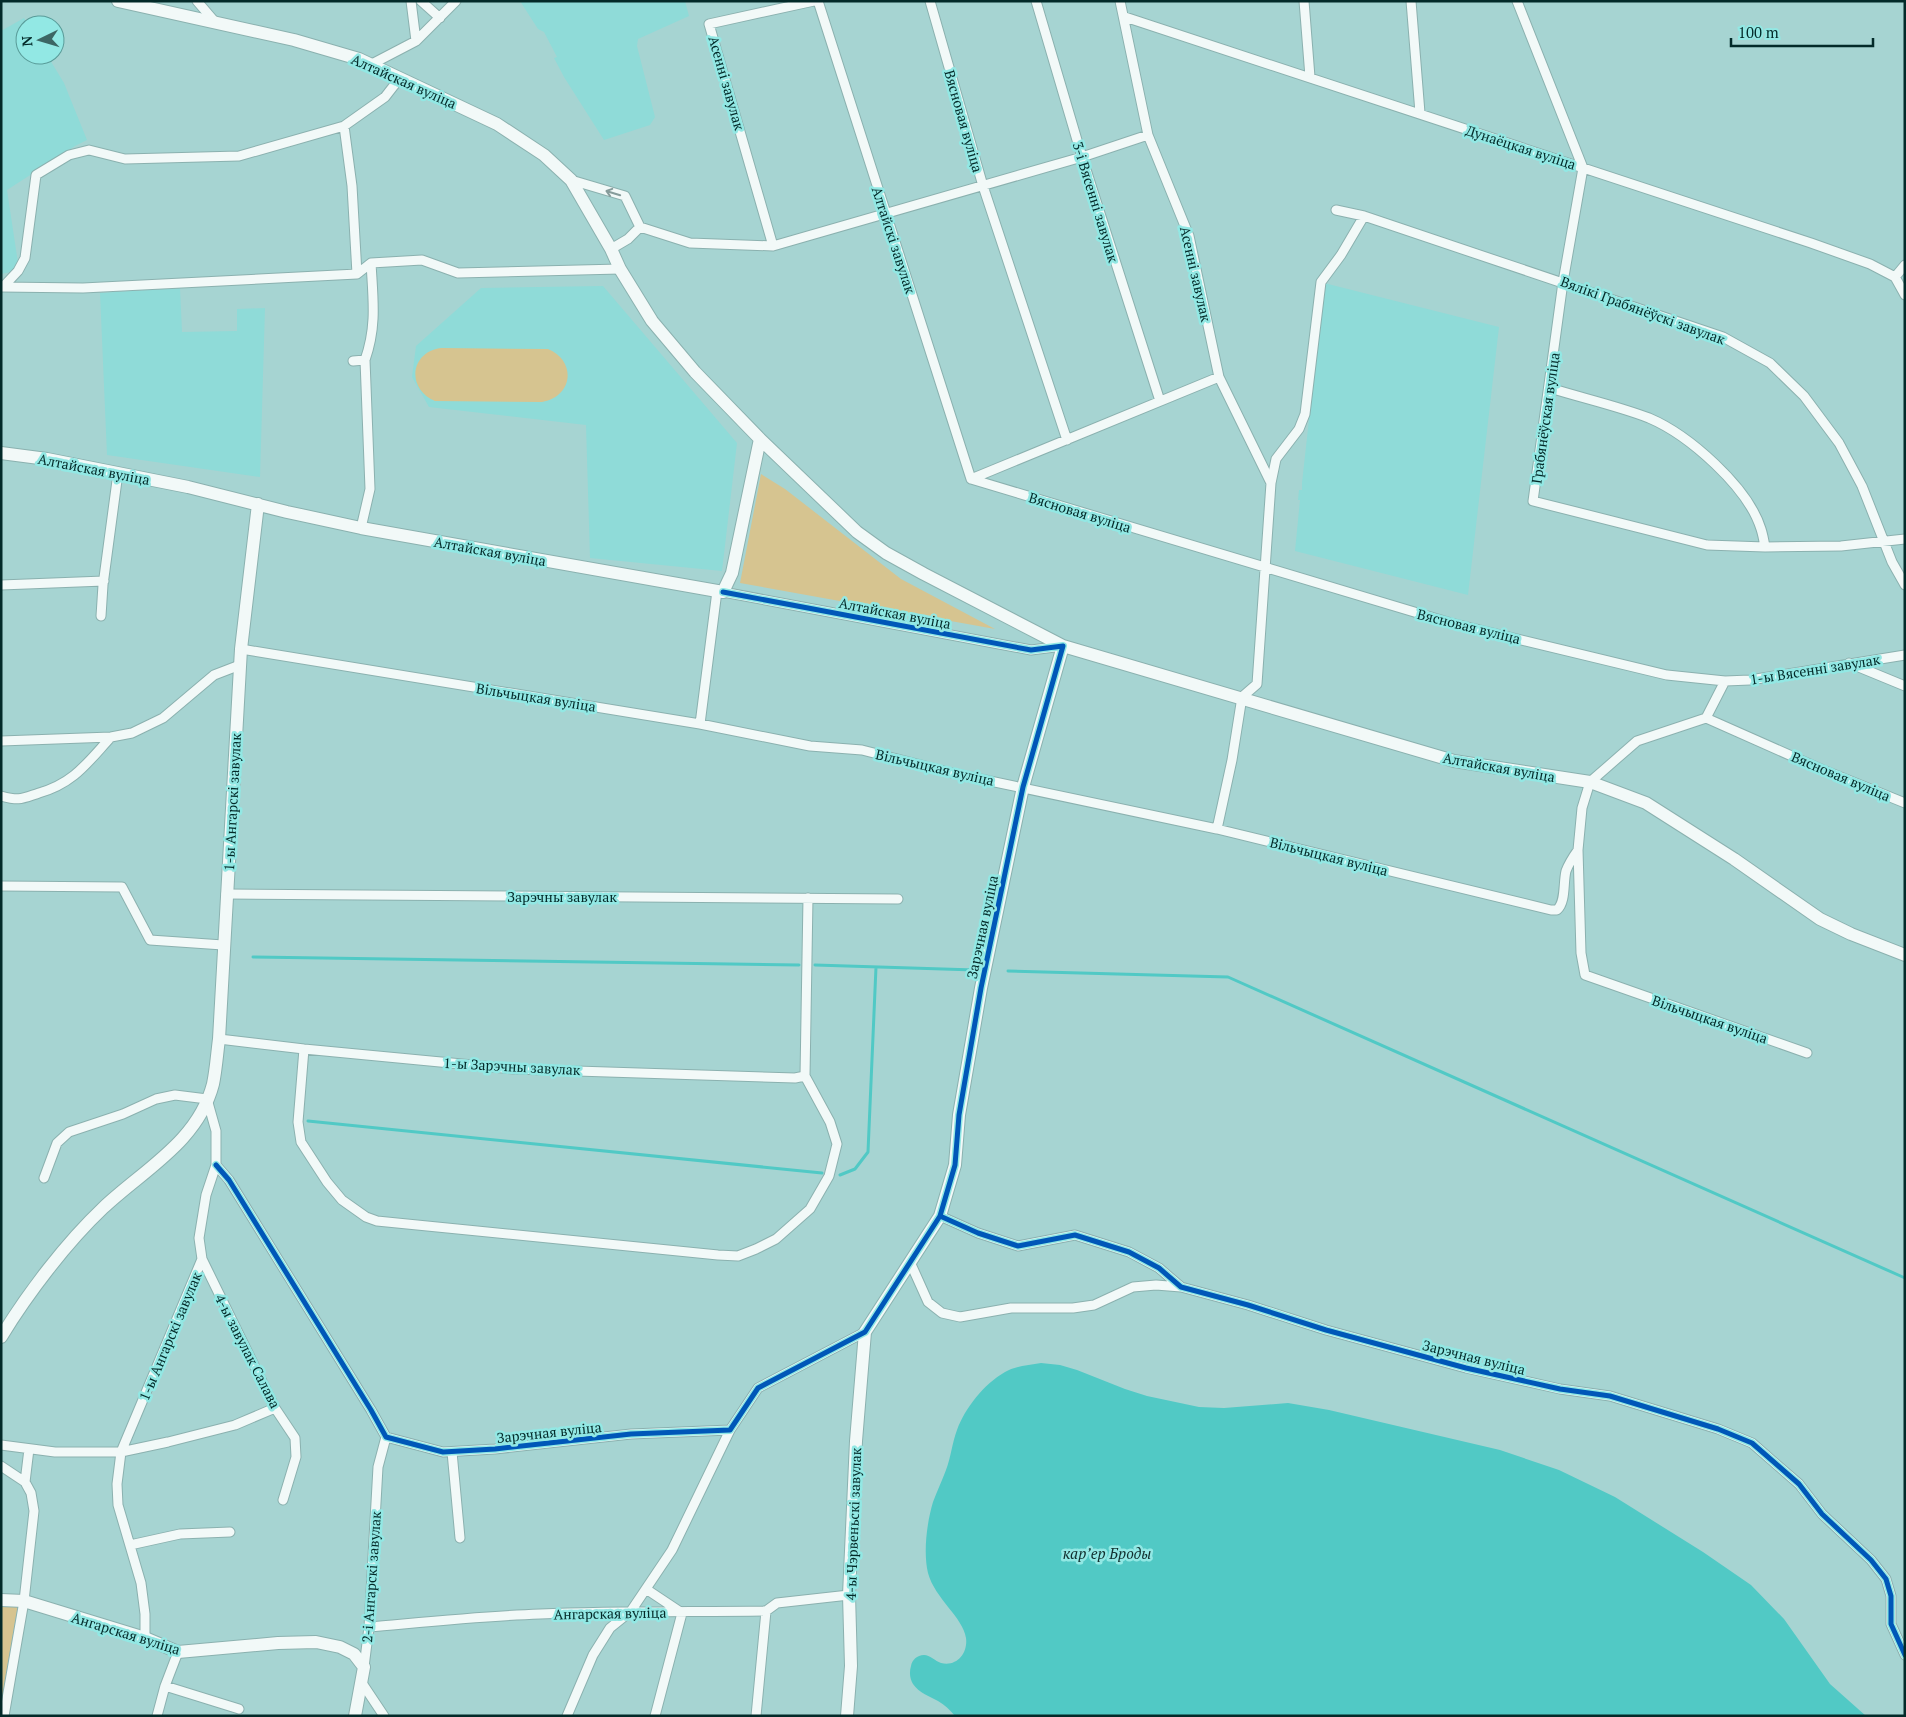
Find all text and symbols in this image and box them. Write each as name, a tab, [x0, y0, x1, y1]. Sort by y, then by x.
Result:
north arrow	[15, 15, 65, 65]
scale bar	[1731, 15, 1874, 47]
text: 100 m	[1738, 22, 1779, 42]
street label: Асенні завулак	[704, 34, 750, 133]
text: N	[17, 35, 36, 47]
street label: Алтайская вуліца	[348, 49, 460, 113]
street label: Вясновая вуліца	[940, 68, 988, 174]
street label: Дунаёцкая вуліца	[1464, 120, 1578, 174]
street label: 3-і Вясенні завулак	[1069, 139, 1124, 265]
street label: Алтайскі завулак	[868, 184, 920, 296]
one-way arrow	[605, 187, 621, 197]
street label: Асенні завулак	[1176, 224, 1216, 324]
street label: Вялікі Грабянёўскі завулак	[1558, 271, 1728, 349]
street label: Грабянёўская вуліца	[1526, 351, 1564, 485]
street label: Алтайская вуліца	[37, 449, 151, 489]
street label: Вясновая вуліца	[1027, 487, 1133, 537]
street label: Алтайская вуліца	[433, 532, 547, 570]
street label: Алтайская вуліца	[838, 593, 952, 633]
street label: Вясновая вуліца	[1415, 604, 1523, 648]
street label: 1-ы Вясенні завулак	[1749, 649, 1882, 689]
street label: Вільчыцкая вуліца	[475, 678, 597, 716]
street label: 1-ы Ангарскі завулак	[219, 732, 245, 871]
street label: Вільчыцкая вуліца	[874, 744, 996, 790]
street label: Вясновая вуліца	[1789, 747, 1893, 805]
street label: Алтайская вуліца	[1442, 748, 1556, 786]
street label: Вільчыцкая вуліца	[1268, 832, 1390, 880]
street label: Зарэчная вуліца	[962, 874, 1002, 980]
street label: Зарэчны завулак	[507, 887, 617, 906]
street label: Вільчыцкая вуліца	[1650, 990, 1770, 1048]
street label: 1-ы Зарэчны завулак	[443, 1053, 581, 1079]
street label: 1-ы Ангарскі завулак	[134, 1268, 206, 1403]
street label: 4-ы завулак Салава	[211, 1291, 285, 1411]
street label: Зарэчная вуліца	[1421, 1335, 1527, 1379]
street label: Зарэчная вуліца	[496, 1417, 602, 1447]
street label: 4-ы Чэрвеньскі завулак	[841, 1447, 865, 1601]
street label: 2-і Ангарскі завулак	[357, 1510, 385, 1643]
water label: карʼер Броды	[1063, 1543, 1151, 1563]
street label: Ангарская вуліца	[553, 1603, 667, 1623]
street label: Ангарская вуліца	[69, 1607, 183, 1659]

